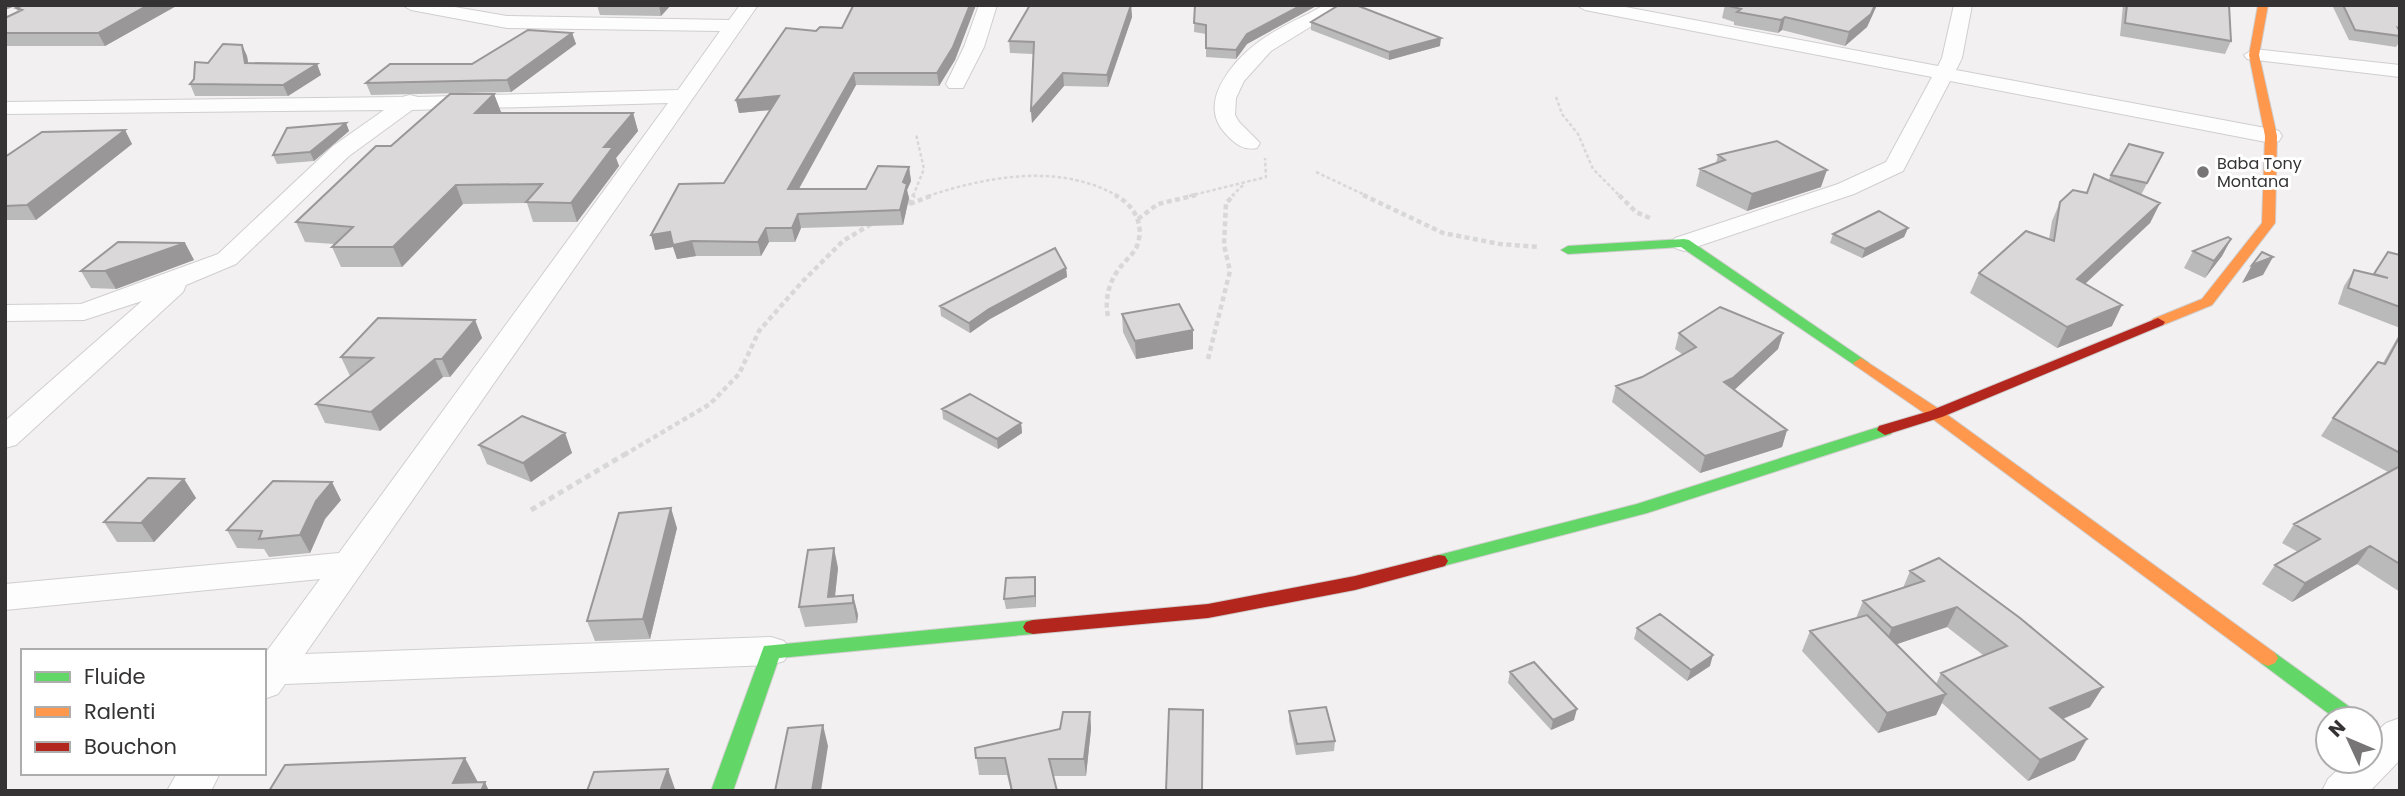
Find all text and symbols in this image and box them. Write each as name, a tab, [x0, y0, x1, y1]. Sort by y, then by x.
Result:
place label: Baba Tony Montana	[2217, 152, 2302, 193]
marker: Baba Tony Montana	[2195, 164, 2211, 180]
legend	[21, 649, 266, 775]
text: Fluide	[84, 662, 146, 691]
text: Ralenti	[84, 697, 155, 726]
north arrow	[2314, 705, 2384, 775]
text: N	[2322, 714, 2352, 743]
text: Bouchon	[84, 732, 177, 761]

